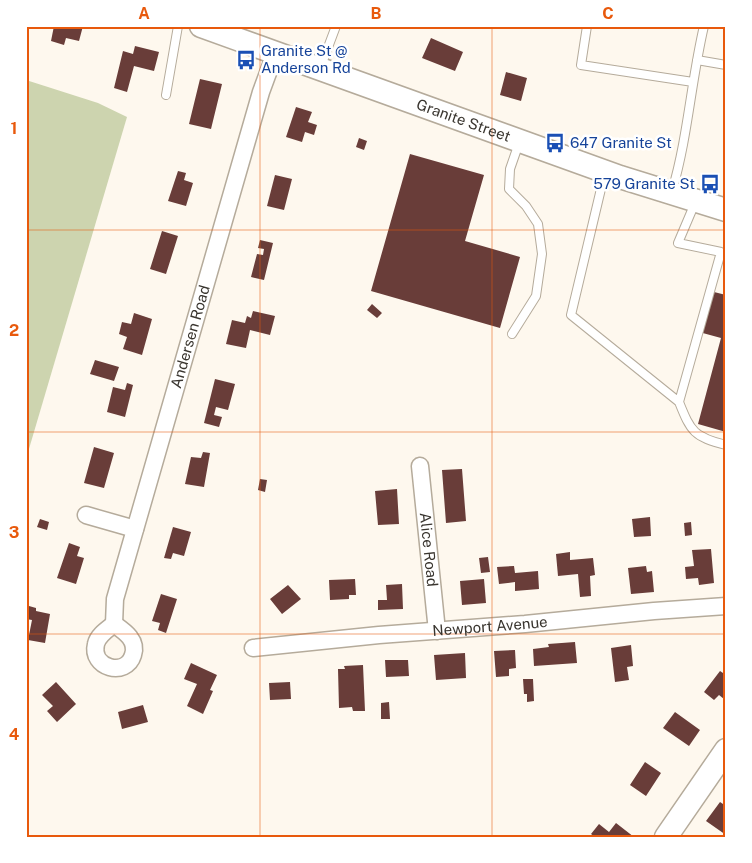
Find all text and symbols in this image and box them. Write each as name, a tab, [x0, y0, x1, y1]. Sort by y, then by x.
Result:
text: A	[138, 4, 150, 23]
text: B	[371, 4, 382, 23]
text: C	[602, 4, 614, 23]
place label: Granite St @ Anderson Rd	[261, 42, 351, 76]
bus stop icon: Granite St @ Anderson Rd	[235, 49, 257, 71]
street label: Granite Street	[414, 95, 513, 145]
text: 1	[11, 119, 17, 138]
bus stop icon: 647 Granite St	[544, 132, 566, 154]
place label: 647 Granite St	[570, 134, 672, 151]
bus stop icon: 579 Granite St	[699, 173, 721, 195]
place label: 579 Granite St	[593, 175, 695, 192]
street label: Andersen Road	[167, 283, 213, 390]
text: 2	[9, 321, 19, 340]
street label: Alice Road	[417, 512, 441, 587]
text: 3	[9, 523, 19, 542]
street label: Newport Avenue	[432, 613, 548, 639]
text: 4	[9, 725, 20, 744]

